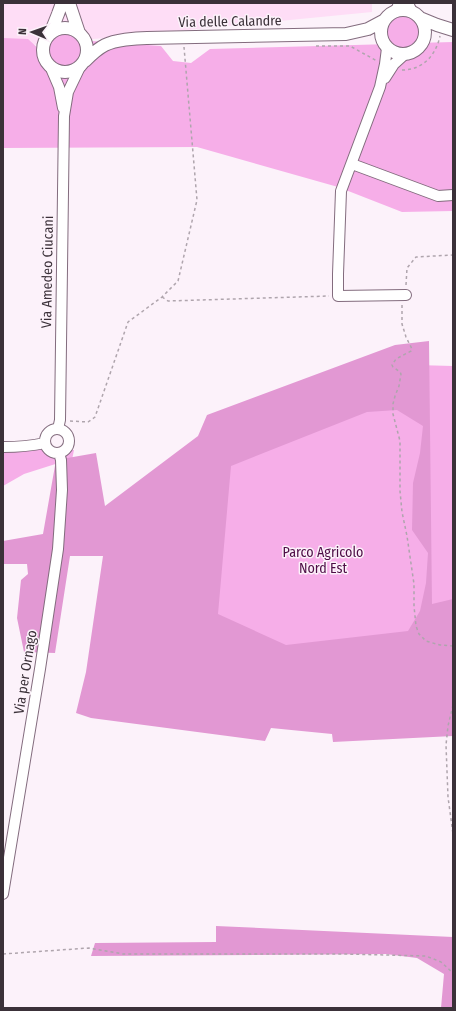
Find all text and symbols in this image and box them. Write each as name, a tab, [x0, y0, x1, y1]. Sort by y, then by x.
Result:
north arrow	[12, 12, 52, 52]
street label: Via delle Calandre	[178, 12, 282, 31]
text: N	[16, 28, 29, 35]
street label: Via Amedeo Ciucani	[38, 216, 57, 328]
park label: Parco Agricolo Nord Est	[283, 544, 363, 577]
street label: Via per Ornago	[10, 629, 41, 715]

